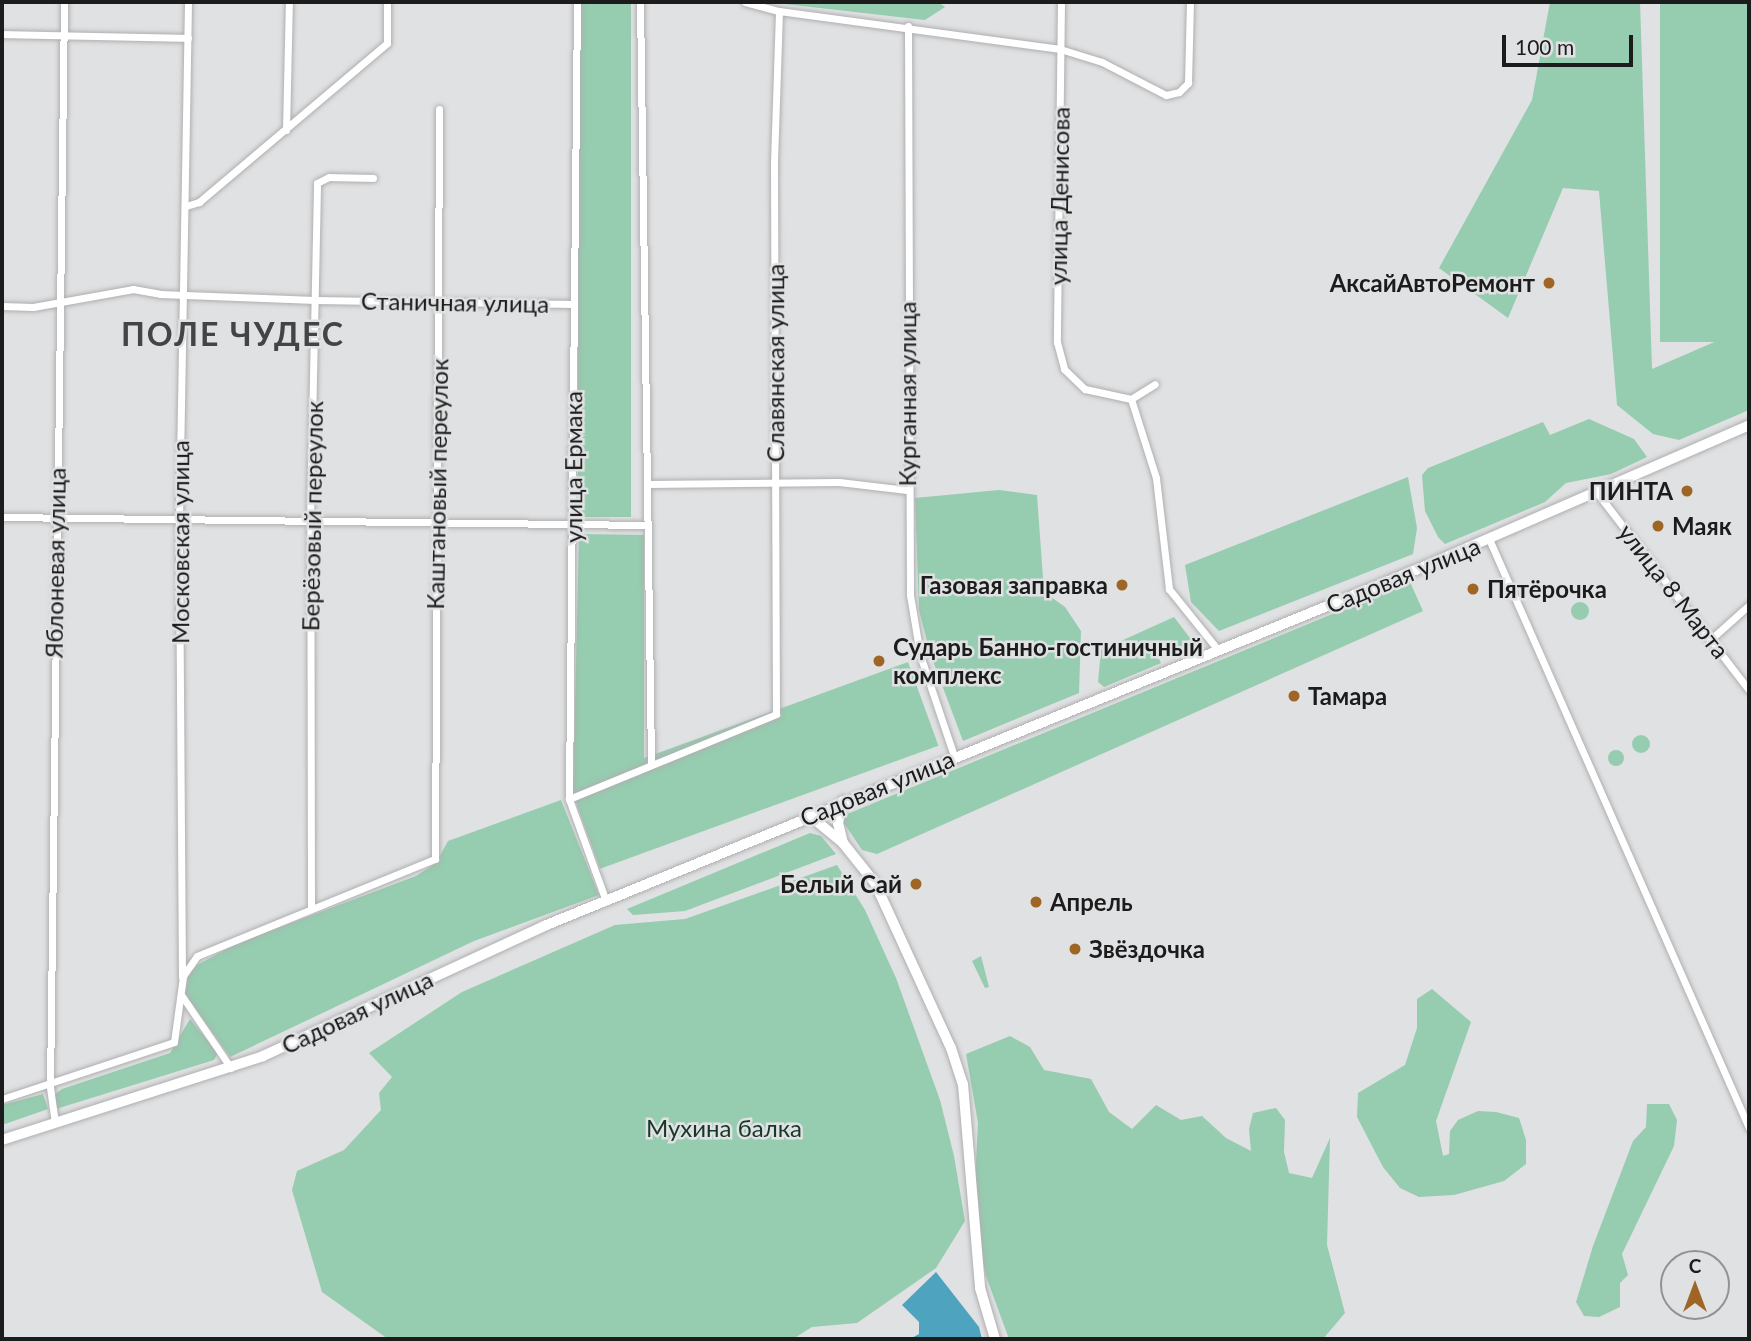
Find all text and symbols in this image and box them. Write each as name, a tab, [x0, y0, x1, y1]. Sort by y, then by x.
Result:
scale bar	[1506, 21, 1637, 65]
text: 100 m	[1515, 34, 1574, 59]
street label: улица Денисова	[1043, 106, 1075, 286]
street label: Славянская улица	[761, 264, 789, 462]
place label: АксайАвтоРемонт	[1330, 269, 1535, 297]
marker: АксайАвтоРемонт	[1541, 275, 1557, 291]
street label: Станичная улица	[361, 286, 549, 318]
street label: Курганная улица	[893, 302, 921, 486]
district label: ПОЛЕ ЧУДЕС	[122, 315, 344, 353]
street label: Каштановый переулок	[420, 358, 454, 610]
street label: улица Ермака	[559, 391, 587, 543]
street label: Берёзовый переулок	[296, 401, 328, 631]
street label: Московская улица	[166, 440, 194, 644]
street label: Яблоневая улица	[39, 467, 71, 659]
place label: ПИНТА	[1589, 477, 1673, 505]
marker: ПИНТА	[1679, 483, 1695, 499]
place label: Маяк	[1672, 512, 1732, 540]
street label: улица 8 Марта	[1613, 518, 1735, 664]
marker: Маяк	[1650, 518, 1666, 534]
street label: Садовая улица	[1322, 531, 1484, 619]
place label: Газовая заправка	[920, 571, 1108, 599]
place label: Пятёрочка	[1487, 575, 1607, 603]
marker: Газовая заправка	[1114, 577, 1130, 593]
marker: Пятёрочка	[1465, 581, 1481, 597]
place label: Сударь Банно-гостиничный комплекс	[893, 633, 1203, 689]
marker: Сударь Банно-гостиничный комплекс	[871, 653, 887, 669]
place label: Тамара	[1308, 682, 1387, 710]
marker: Тамара	[1286, 688, 1302, 704]
street label: Садовая улица	[796, 744, 958, 832]
place label: Белый Сай	[780, 870, 902, 898]
marker: Белый Сай	[908, 876, 924, 892]
place label: Апрель	[1050, 888, 1133, 916]
marker: Апрель	[1028, 894, 1044, 910]
place label: Звёздочка	[1089, 935, 1205, 963]
marker: Звёздочка	[1067, 941, 1083, 957]
street label: Садовая улица	[277, 964, 437, 1060]
park label: Мухина балка	[646, 1114, 802, 1142]
north arrow	[1660, 1250, 1730, 1320]
text: С	[1689, 1254, 1701, 1277]

